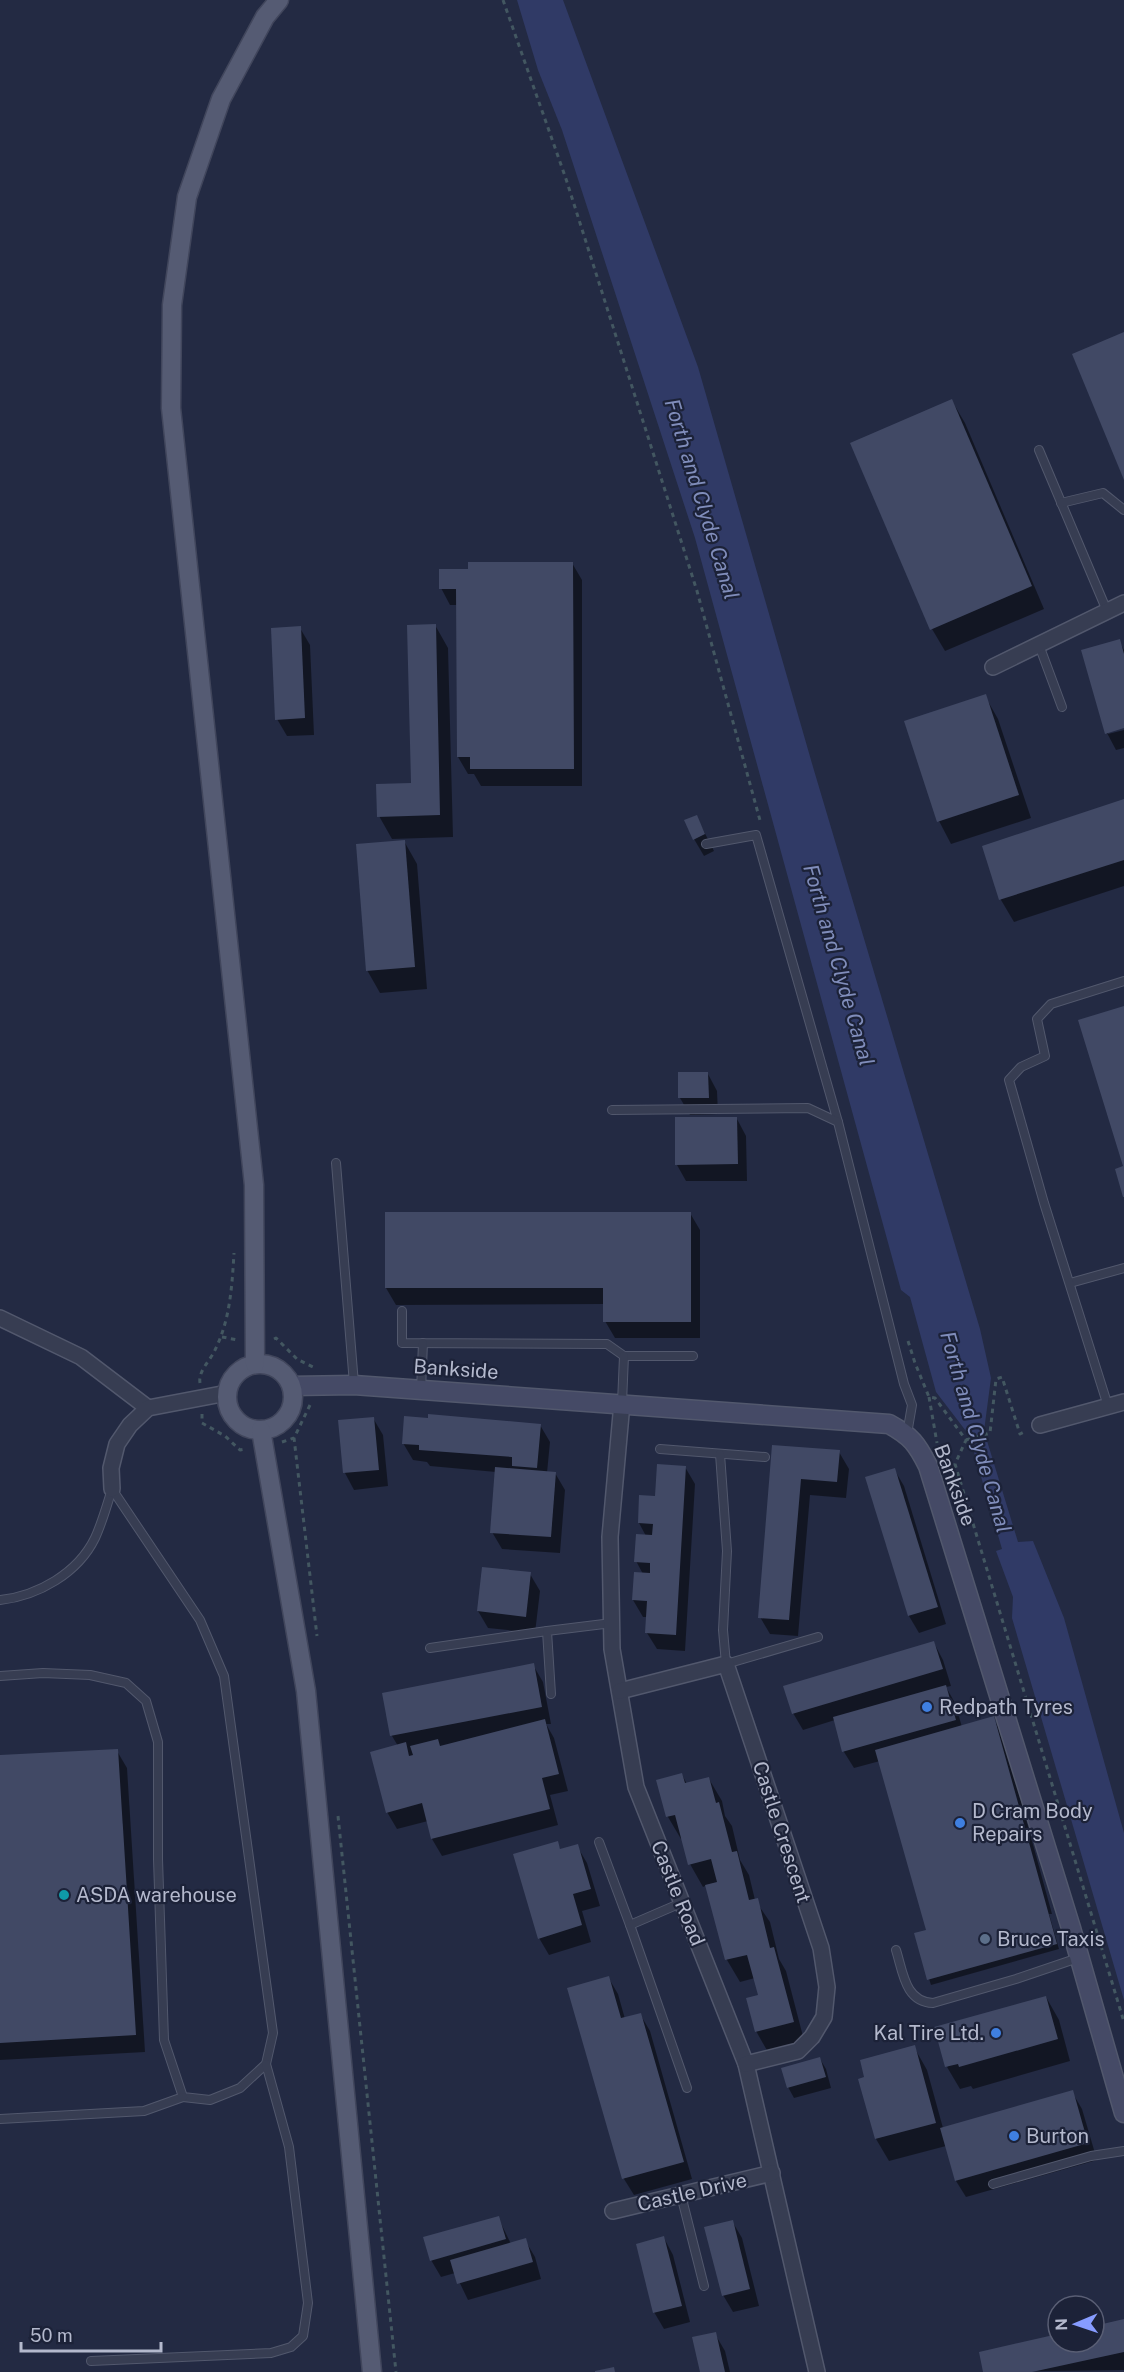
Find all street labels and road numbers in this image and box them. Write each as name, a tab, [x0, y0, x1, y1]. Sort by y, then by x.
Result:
street label: Bankside	[413, 1354, 499, 1384]
street label: Bankside	[929, 1441, 981, 1529]
street label: Castle Crescent	[748, 1758, 816, 1906]
street label: Castle Road	[646, 1837, 710, 1949]
street label: Castle Drive	[635, 2168, 749, 2216]

